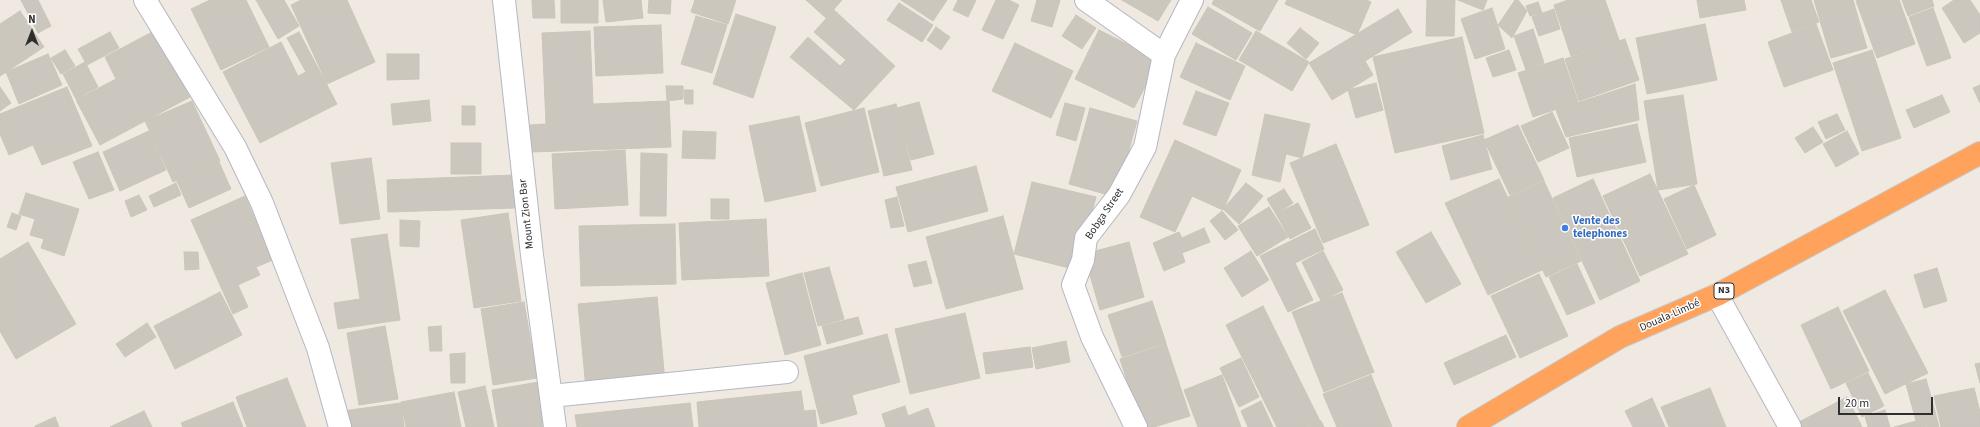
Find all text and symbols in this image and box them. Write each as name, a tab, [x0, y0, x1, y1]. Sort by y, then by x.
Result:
north arrow	[12, 12, 52, 52]
text: N	[28, 12, 36, 27]
street label: Mount Zion Bar	[517, 178, 537, 250]
street label: Bobga Street	[1083, 186, 1127, 242]
place label: Vente des telephones	[1573, 215, 1627, 241]
marker: Vente des telephones	[1560, 223, 1570, 233]
road number: N3	[1714, 283, 1734, 299]
street label: Douala-Limbé	[1638, 297, 1702, 335]
scale bar	[1840, 389, 1935, 415]
text: 20 m	[1845, 395, 1869, 412]

